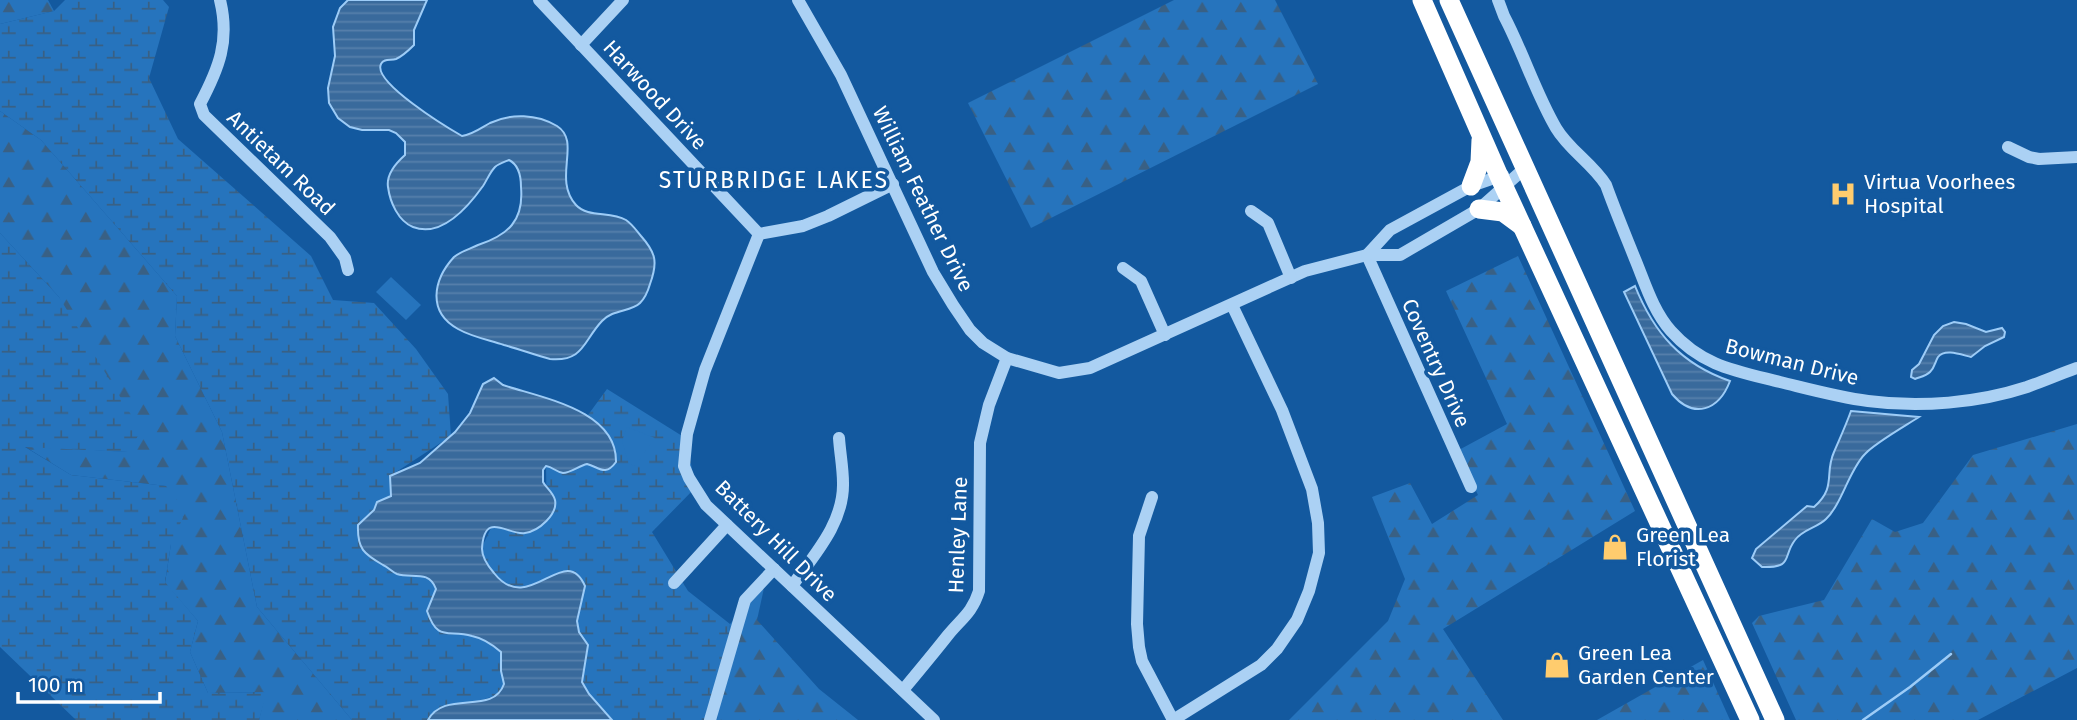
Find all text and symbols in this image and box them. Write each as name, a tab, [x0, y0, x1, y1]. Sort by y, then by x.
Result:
street label: Harwood Drive	[597, 35, 713, 155]
street label: William Feather Drive	[867, 102, 979, 296]
street label: Antietam Road	[222, 105, 340, 221]
district label: STURBRIDGE LAKES	[659, 166, 889, 194]
place label: Virtua Voorhees Hospital	[1864, 169, 2015, 219]
hospital icon: Virtua Voorhees Hospital	[1828, 179, 1858, 209]
street label: Coventry Drive	[1396, 295, 1476, 431]
street label: Bowman Drive	[1723, 333, 1861, 391]
street label: Battery Hill Drive	[710, 475, 842, 607]
street label: Henley Lane	[943, 476, 973, 594]
place label: Green Lea Florist	[1636, 522, 1730, 572]
shop icon: Green Lea Florist	[1600, 532, 1630, 562]
place label: Green Lea Garden Center	[1578, 640, 1714, 690]
shop icon: Green Lea Garden Center	[1542, 650, 1572, 680]
scale bar	[18, 660, 159, 704]
text: 100 m	[28, 672, 84, 698]

